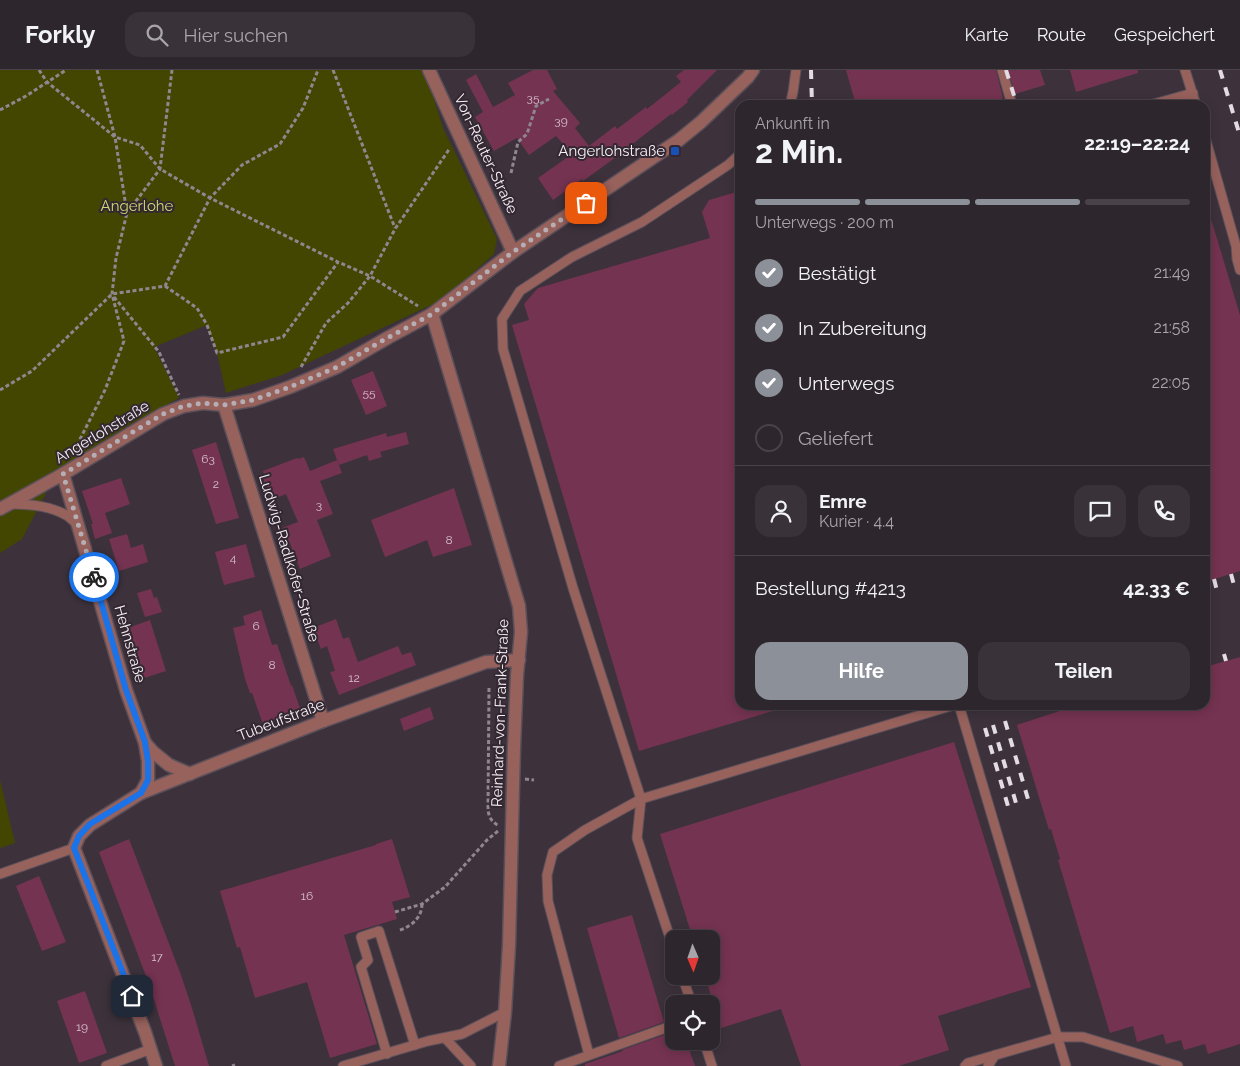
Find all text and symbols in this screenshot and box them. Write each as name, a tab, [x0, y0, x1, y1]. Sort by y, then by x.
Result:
search box	[125, 12, 475, 57]
text: Forkly	[25, 20, 95, 49]
icon: search	[143, 21, 171, 49]
text: Hier suchen	[183, 24, 288, 46]
text: Karte	[965, 24, 1009, 45]
text: Route	[1037, 24, 1086, 45]
text: Gespeichert	[1114, 24, 1215, 45]
street label: Von-Reuter-Straße	[450, 91, 522, 217]
house number: 35	[527, 91, 540, 105]
house number: 39	[554, 114, 568, 128]
text: Ankunft in	[755, 114, 830, 133]
text: 22:19–22:24	[1084, 132, 1190, 154]
text: 2 Min.	[755, 133, 843, 170]
place label: Angerlohstraße	[558, 142, 665, 160]
marker: Angerlohstraße	[669, 145, 681, 157]
pin	[565, 182, 607, 224]
icon: bag	[572, 189, 600, 217]
park label: Angerlohe	[101, 197, 174, 215]
text: Unterwegs · 200 m	[755, 213, 894, 232]
icon: check	[755, 259, 783, 287]
text: Bestätigt	[798, 262, 876, 284]
text: 21:49	[1154, 263, 1190, 282]
icon: check	[755, 314, 783, 342]
text: In Zubereitung	[798, 317, 927, 339]
text: 21:58	[1154, 318, 1190, 337]
icon: check	[755, 369, 783, 397]
text: Unterwegs	[798, 372, 894, 394]
text: 22:05	[1152, 373, 1190, 392]
house number: 55	[362, 386, 376, 400]
street label: Angerlohstraße	[52, 397, 153, 467]
text: Geliefert	[798, 427, 873, 449]
house number: 63	[201, 452, 215, 466]
street label: Ludwig-Radlkofer-Straße	[255, 472, 323, 644]
house number: 2	[213, 477, 219, 491]
button: person	[755, 485, 807, 537]
button: chat	[1074, 485, 1126, 537]
button: phone	[1138, 485, 1190, 537]
text: Emre	[819, 490, 867, 512]
house number: 3	[316, 498, 322, 512]
text: Kurier · 4.4	[819, 512, 894, 531]
house number: 8	[445, 533, 453, 547]
house number: 4	[230, 551, 237, 565]
courier	[69, 552, 119, 602]
icon: bike	[80, 563, 108, 591]
text: Bestellung #4213	[755, 577, 906, 599]
text: 42.33 €	[1123, 577, 1190, 599]
street label: Hehnstraße	[110, 603, 150, 685]
house number: 6	[252, 619, 260, 633]
street label: Reinhard-von-Frank-Straße	[488, 619, 512, 807]
button: Hilfe	[755, 642, 968, 700]
button: Teilen	[978, 642, 1190, 700]
house number: 8	[268, 658, 276, 672]
house number: 12	[348, 671, 360, 685]
street label: Tubeufstraße	[235, 695, 327, 745]
house number: 16	[301, 889, 313, 903]
north arrow	[665, 930, 720, 985]
map controls	[665, 930, 720, 1050]
house number: 17	[151, 950, 163, 964]
pin	[111, 975, 153, 1017]
icon: home	[118, 982, 146, 1010]
button: locate	[665, 995, 720, 1050]
house number: 19	[76, 1020, 88, 1034]

